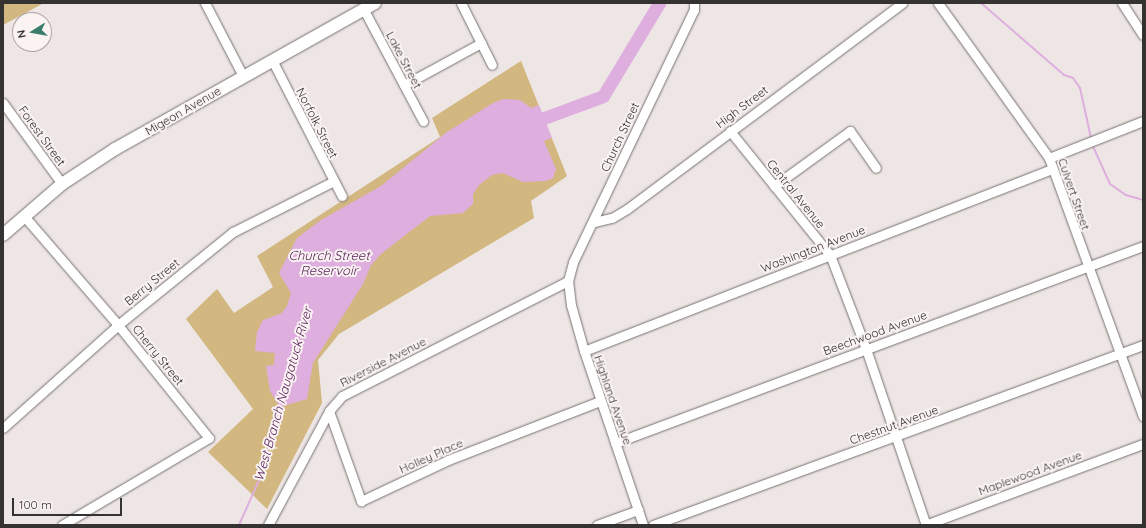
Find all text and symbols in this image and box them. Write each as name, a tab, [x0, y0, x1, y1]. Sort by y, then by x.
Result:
north arrow	[12, 12, 52, 52]
text: N	[14, 29, 29, 39]
street label: Lake Street	[383, 29, 425, 91]
street label: High Street	[713, 83, 771, 131]
street label: Migeon Avenue	[143, 84, 223, 138]
street label: Norfolk Street	[293, 85, 341, 161]
street label: Church Street	[598, 100, 642, 174]
street label: Forest Street	[15, 103, 69, 169]
street label: Culvert Street	[1055, 156, 1093, 232]
street label: Central Avenue	[764, 157, 828, 231]
street label: Washington Avenue	[759, 222, 867, 276]
water label: Church Street Reservoir	[288, 248, 370, 279]
street label: Berry Street	[122, 255, 182, 309]
water label: West Branch Naugatuck River	[251, 305, 315, 483]
street label: Beechwood Avenue	[821, 308, 929, 358]
street label: Cherry Street	[129, 322, 187, 388]
street label: Riverside Avenue	[337, 334, 429, 390]
street label: Highland Avenue	[591, 353, 635, 447]
street label: Chestnut Avenue	[848, 402, 940, 448]
street label: Holley Place	[397, 436, 465, 476]
street label: Maplewood Avenue	[976, 448, 1084, 498]
scale bar	[14, 490, 124, 516]
text: 100 m	[19, 497, 52, 512]

